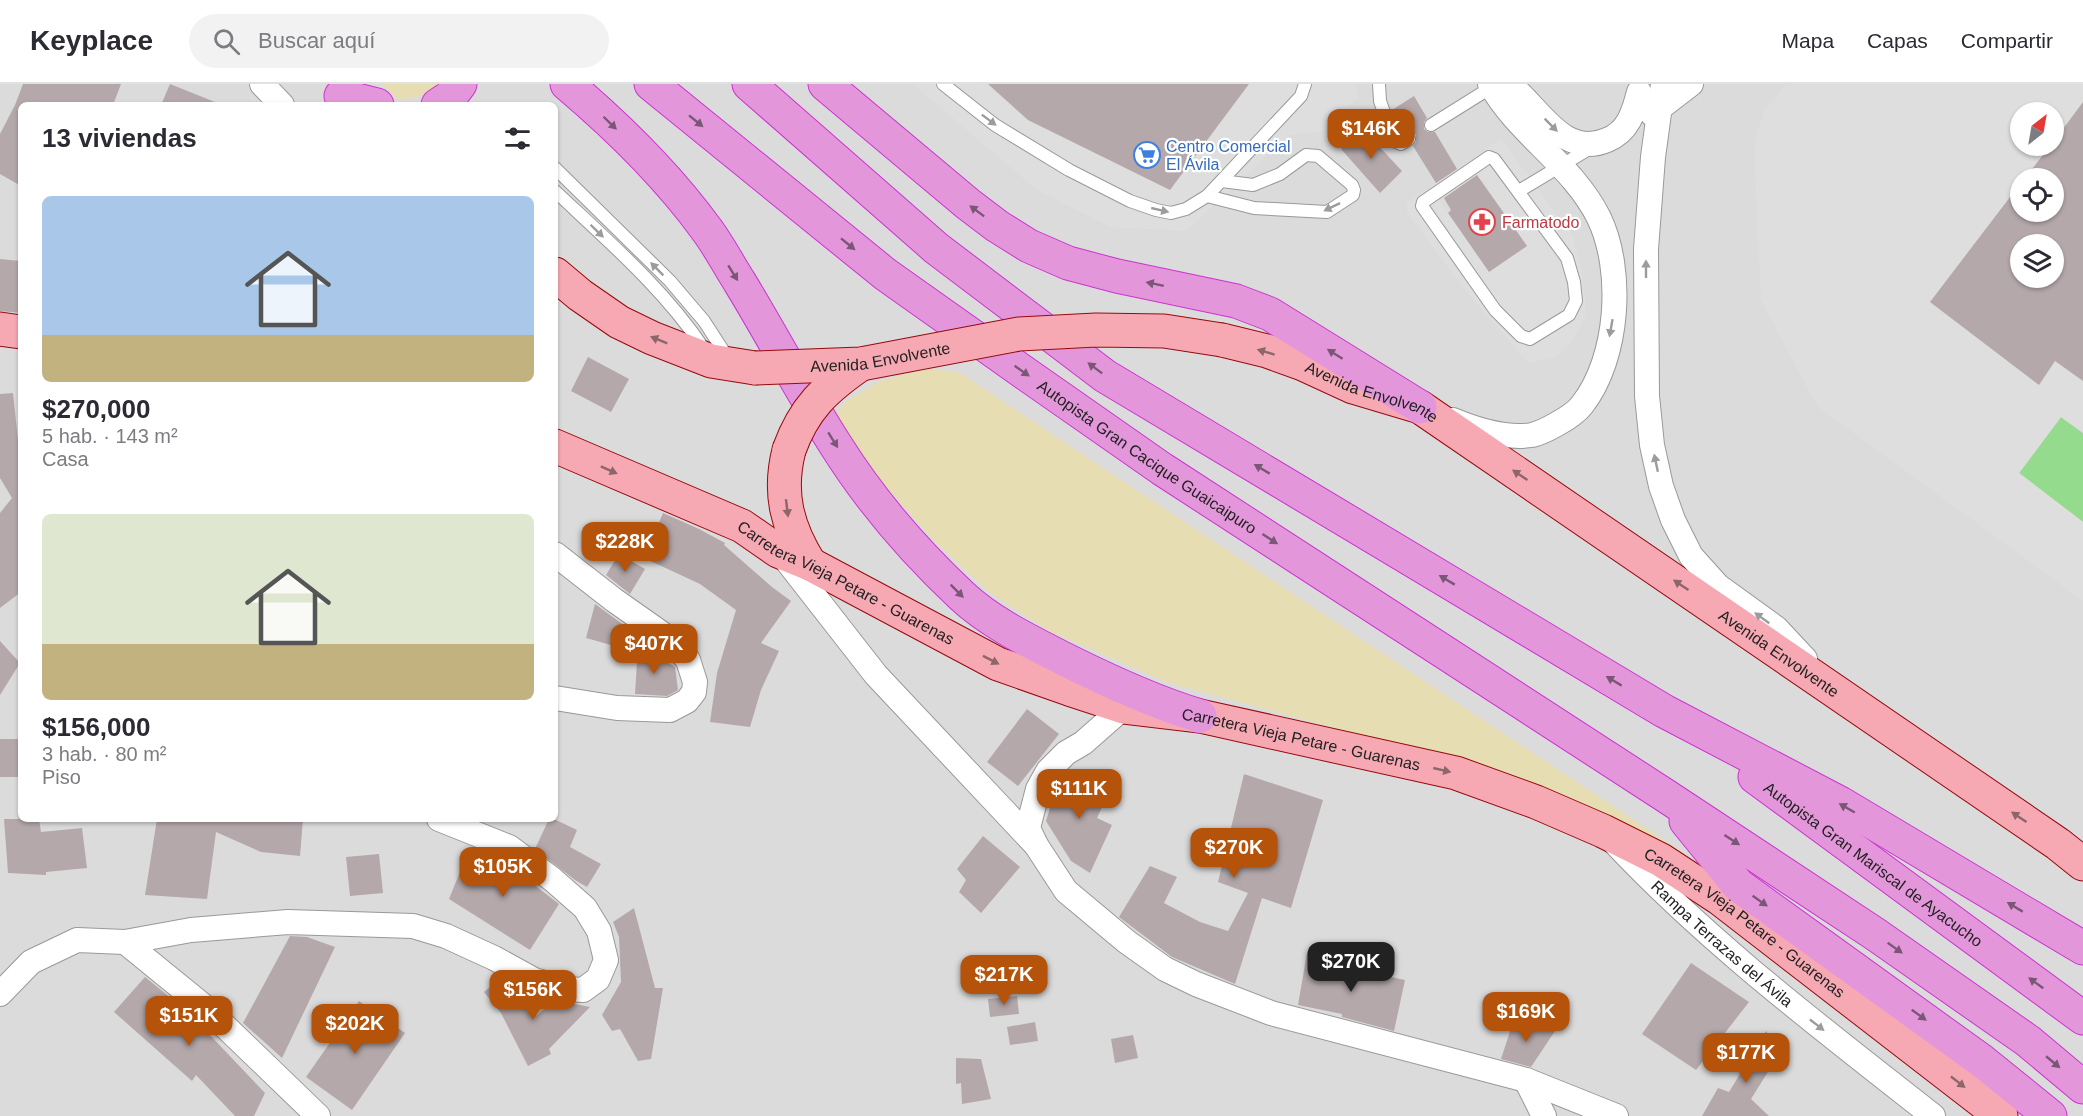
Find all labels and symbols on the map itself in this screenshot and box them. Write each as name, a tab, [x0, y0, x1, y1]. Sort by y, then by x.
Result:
north arrow	[2010, 102, 2064, 156]
pin: $146K	[1329, 109, 1413, 160]
one-way arrow	[688, 114, 704, 127]
one-way arrow	[980, 114, 996, 126]
one-way arrow	[603, 115, 617, 129]
one-way arrow	[1544, 117, 1558, 132]
place label: Centro Comercial El Ávila	[1166, 138, 1290, 173]
supermarket icon: Centro Comercial El Ávila	[1132, 140, 1162, 170]
one-way arrow	[1322, 202, 1340, 212]
one-way arrow	[969, 204, 985, 217]
one-way arrow	[1151, 206, 1170, 216]
pharmacy icon: Farmatodo	[1467, 207, 1497, 237]
place label: Farmatodo	[1502, 214, 1579, 231]
one-way arrow	[590, 224, 604, 238]
one-way arrow	[840, 237, 856, 250]
one-way arrow	[1641, 259, 1651, 278]
one-way arrow	[651, 262, 665, 276]
one-way arrow	[728, 265, 739, 281]
one-way arrow	[1145, 279, 1164, 288]
one-way arrow	[1606, 318, 1615, 337]
one-way arrow	[650, 335, 668, 345]
street label: Avenida Envolvente	[810, 339, 952, 375]
one-way arrow	[1257, 347, 1275, 356]
one-way arrow	[1326, 348, 1343, 359]
street label: Avenida Envolvente	[1303, 358, 1441, 426]
one-way arrow	[1088, 362, 1104, 374]
one-way arrow	[1014, 365, 1029, 377]
street label: Autopista Gran Cacique Guaicaipuro	[1034, 377, 1260, 537]
one-way arrow	[828, 432, 839, 448]
one-way arrow	[1650, 454, 1660, 472]
one-way arrow	[1254, 464, 1270, 475]
one-way arrow	[600, 465, 617, 474]
one-way arrow	[1512, 469, 1528, 481]
one-way arrow	[782, 498, 791, 517]
street label: Carretera Vieja Petare - Guarenas	[734, 518, 957, 648]
pin: $228K	[583, 522, 667, 573]
one-way arrow	[1262, 534, 1279, 545]
one-way arrow	[1439, 575, 1455, 586]
one-way arrow	[1673, 579, 1689, 591]
one-way arrow	[949, 583, 963, 597]
street label: Avenida Envolvente	[1716, 607, 1842, 700]
one-way arrow	[1755, 612, 1771, 624]
pin: $407K	[612, 624, 696, 675]
one-way arrow	[983, 656, 1000, 665]
one-way arrow	[1606, 675, 1622, 686]
street label: Carretera Vieja Petare - Guarenas	[1181, 706, 1422, 774]
one-way arrow	[1432, 765, 1451, 775]
pin: $111K	[1037, 769, 1121, 820]
street label: Autopista Gran Mariscal de Ayacucho	[1761, 779, 1986, 950]
one-way arrow	[1839, 802, 1855, 813]
one-way arrow	[2011, 812, 2027, 823]
pin: $270K	[1192, 828, 1276, 879]
one-way arrow	[1724, 834, 1740, 846]
street label: Carretera Vieja Petare - Guarenas	[1641, 845, 1848, 1001]
pin: $105K	[461, 847, 545, 898]
street label: Rampa Terrazas del Ávila	[1648, 877, 1796, 1010]
one-way arrow	[1752, 895, 1768, 907]
one-way arrow	[2007, 902, 2023, 913]
pin: $270K	[1309, 942, 1393, 993]
one-way arrow	[1886, 942, 1902, 954]
pin: $217K	[962, 955, 1046, 1006]
pin: $156K	[491, 970, 575, 1021]
one-way arrow	[2028, 977, 2044, 989]
pin: $169K	[1484, 992, 1568, 1043]
pin: $151K	[147, 996, 231, 1047]
pin: $202K	[313, 1004, 397, 1055]
one-way arrow	[1911, 1009, 1927, 1021]
one-way arrow	[1809, 1018, 1825, 1031]
pin: $177K	[1704, 1033, 1788, 1084]
one-way arrow	[2045, 1055, 2061, 1068]
one-way arrow	[1951, 1076, 1966, 1088]

